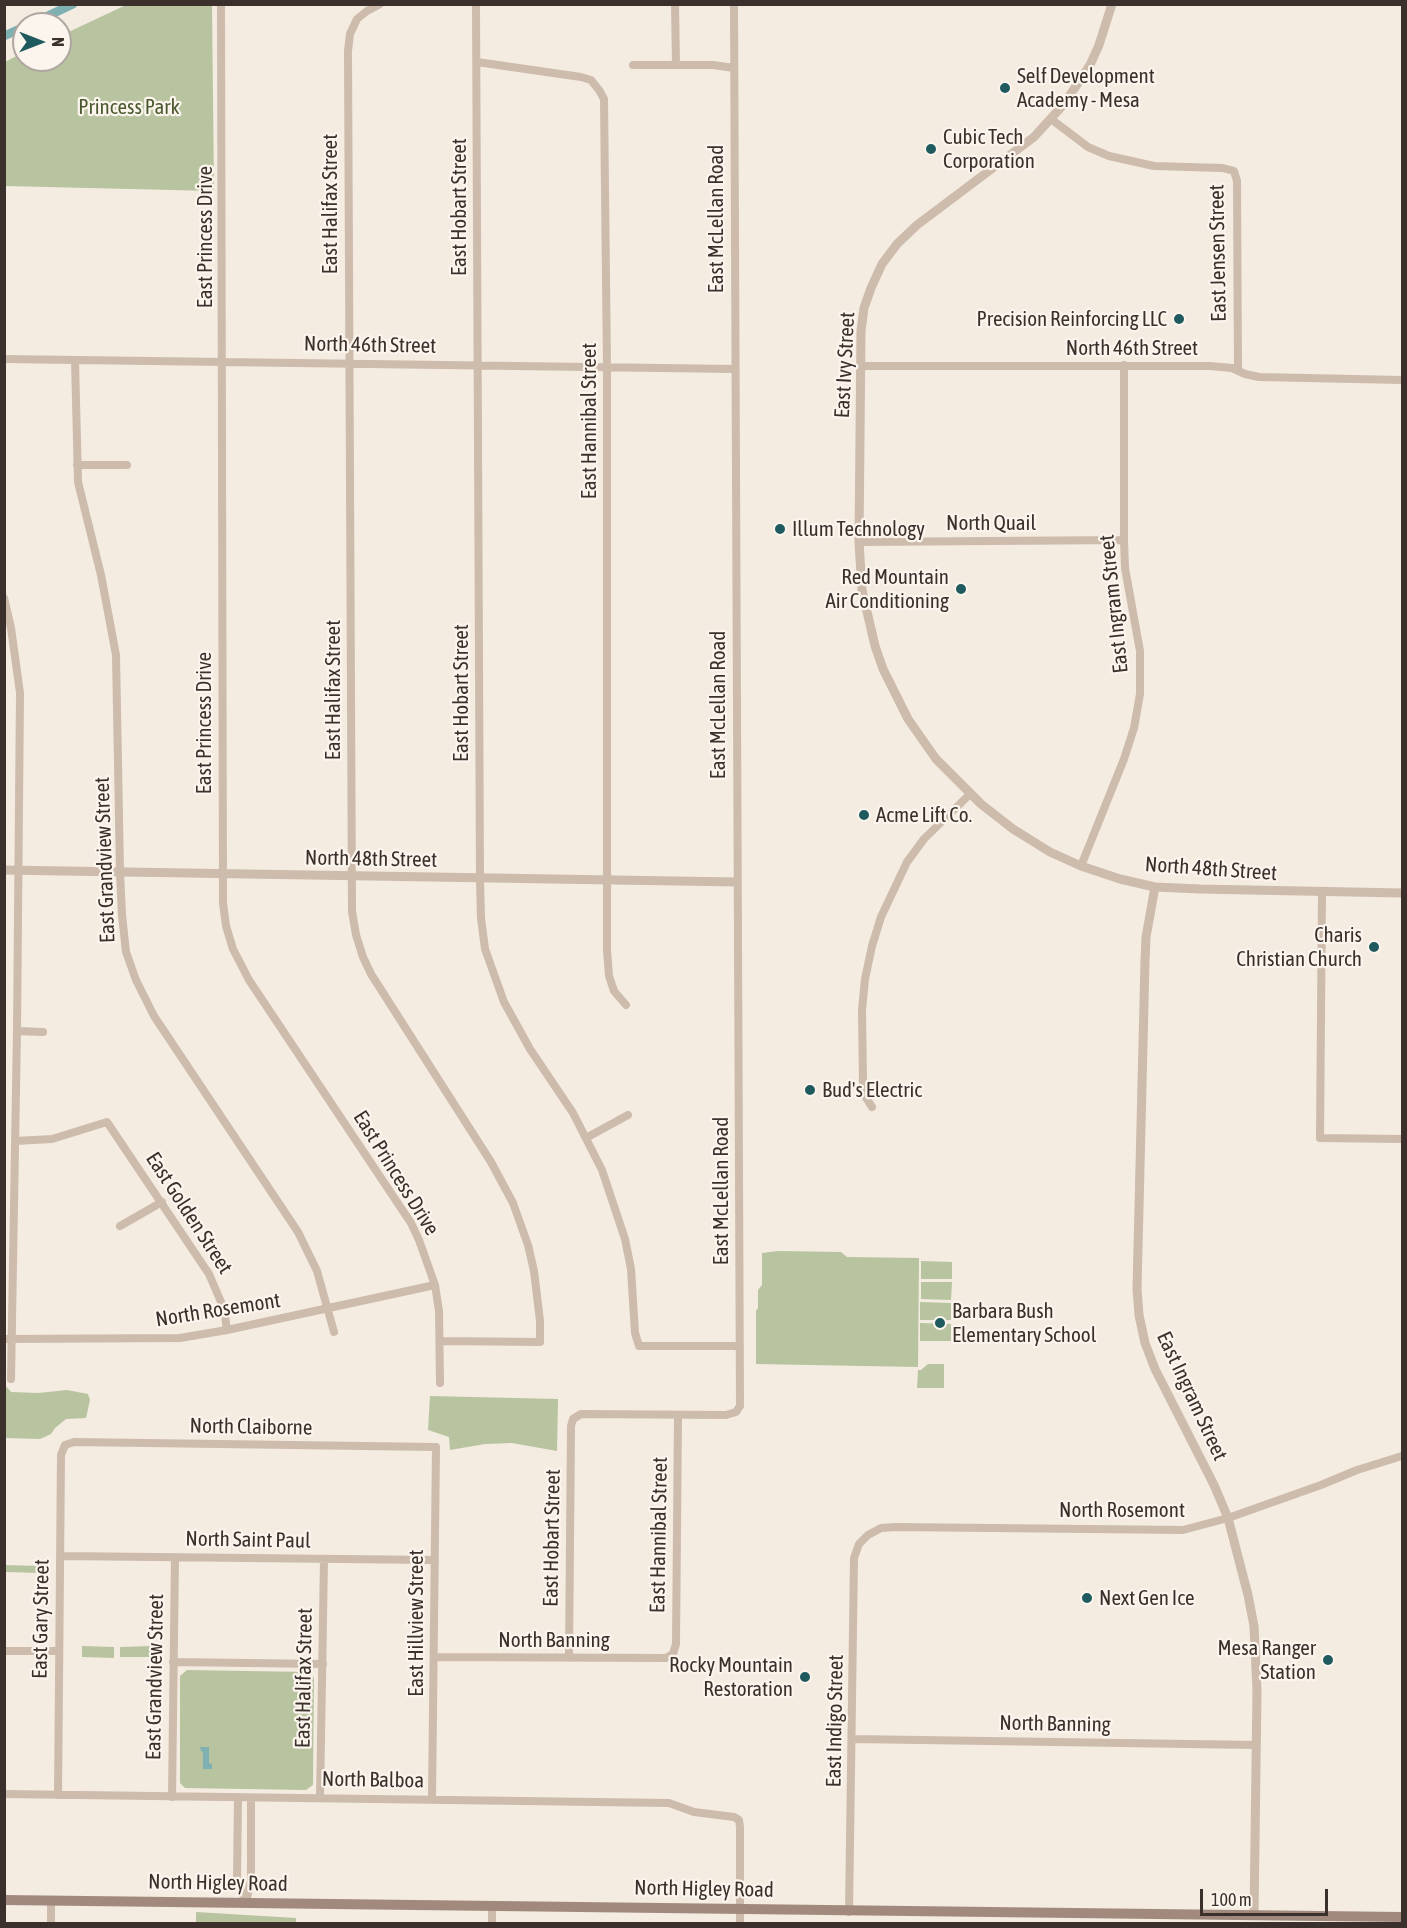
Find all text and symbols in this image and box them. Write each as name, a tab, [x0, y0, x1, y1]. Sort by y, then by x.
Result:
north arrow	[12, 12, 72, 72]
text: N	[49, 37, 67, 47]
place label: Self Development Academy - Mesa	[1017, 63, 1155, 113]
marker: Self Development Academy - Mesa	[998, 81, 1012, 95]
park label: Princess Park	[78, 94, 180, 120]
place label: Cubic Tech Corporation	[943, 124, 1035, 174]
street label: East Halifax Street	[317, 134, 343, 274]
street label: East Hobart Street	[446, 138, 472, 276]
marker: Cubic Tech Corporation	[924, 142, 938, 156]
street label: East McLellan Road	[703, 145, 729, 293]
street label: East Princess Drive	[192, 166, 218, 308]
street label: East Jensen Street	[1204, 184, 1232, 322]
place label: Precision Reinforcing LLC	[976, 306, 1167, 332]
street label: East Ivy Street	[830, 311, 860, 419]
marker: Precision Reinforcing LLC	[1172, 312, 1186, 326]
street label: North 46th Street	[304, 331, 436, 359]
street label: North 46th Street	[1066, 335, 1198, 361]
street label: East Hannibal Street	[576, 343, 602, 499]
street label: North Quail	[946, 510, 1036, 536]
place label: Illum Technology	[792, 516, 925, 542]
marker: Illum Technology	[773, 522, 787, 536]
street label: East Ingram Street	[1094, 533, 1134, 675]
place label: Red Mountain Air Conditioning	[826, 564, 949, 614]
marker: Red Mountain Air Conditioning	[954, 582, 968, 596]
street label: East Halifax Street	[320, 620, 346, 760]
street label: East Hobart Street	[448, 624, 474, 762]
street label: East McLellan Road	[705, 631, 731, 779]
street label: East Princess Drive	[191, 652, 217, 794]
street label: East Grandview Street	[90, 777, 120, 943]
place label: Acme Lift Co.	[876, 802, 972, 828]
marker: Acme Lift Co.	[857, 808, 871, 822]
street label: North 48th Street	[305, 845, 437, 873]
street label: North 48th Street	[1144, 852, 1278, 886]
place label: Charis Christian Church	[1236, 922, 1362, 972]
marker: Charis Christian Church	[1367, 940, 1381, 954]
place label: Bud's Electric	[822, 1077, 922, 1103]
marker: Bud's Electric	[803, 1083, 817, 1097]
street label: East Princess Drive	[348, 1106, 444, 1240]
street label: East McLellan Road	[708, 1117, 734, 1265]
street label: East Golden Street	[140, 1147, 238, 1279]
street label: North Rosemont	[154, 1288, 282, 1332]
place label: Barbara Bush Elementary School	[952, 1298, 1096, 1348]
marker: Barbara Bush Elementary School	[933, 1316, 947, 1330]
street label: East Ingram Street	[1151, 1328, 1233, 1464]
street label: North Claiborne	[189, 1413, 313, 1441]
street label: East Hannibal Street	[645, 1457, 673, 1613]
street label: East Hobart Street	[538, 1469, 566, 1607]
street label: North Rosemont	[1059, 1497, 1185, 1523]
street label: North Saint Paul	[185, 1526, 311, 1554]
street label: East Hillview Street	[403, 1549, 429, 1697]
street label: East Gary Street	[27, 1559, 55, 1679]
place label: Next Gen Ice	[1099, 1585, 1195, 1611]
marker: Next Gen Ice	[1080, 1591, 1094, 1605]
street label: East Grandview Street	[141, 1594, 169, 1760]
street label: East Halifax Street	[290, 1608, 318, 1748]
street label: North Banning	[498, 1627, 610, 1653]
place label: Mesa Ranger Station	[1218, 1635, 1316, 1685]
place label: Rocky Mountain Restoration	[669, 1652, 793, 1702]
marker: Mesa Ranger Station	[1321, 1653, 1335, 1667]
street label: East Indigo Street	[821, 1654, 849, 1788]
marker: Rocky Mountain Restoration	[798, 1670, 812, 1684]
street label: North Banning	[999, 1710, 1111, 1738]
street label: North Balboa	[322, 1767, 424, 1793]
street label: North Higley Road	[148, 1869, 288, 1897]
street label: North Higley Road	[634, 1875, 774, 1903]
scale bar	[1203, 1877, 1330, 1915]
text: 100 m	[1211, 1889, 1252, 1910]

